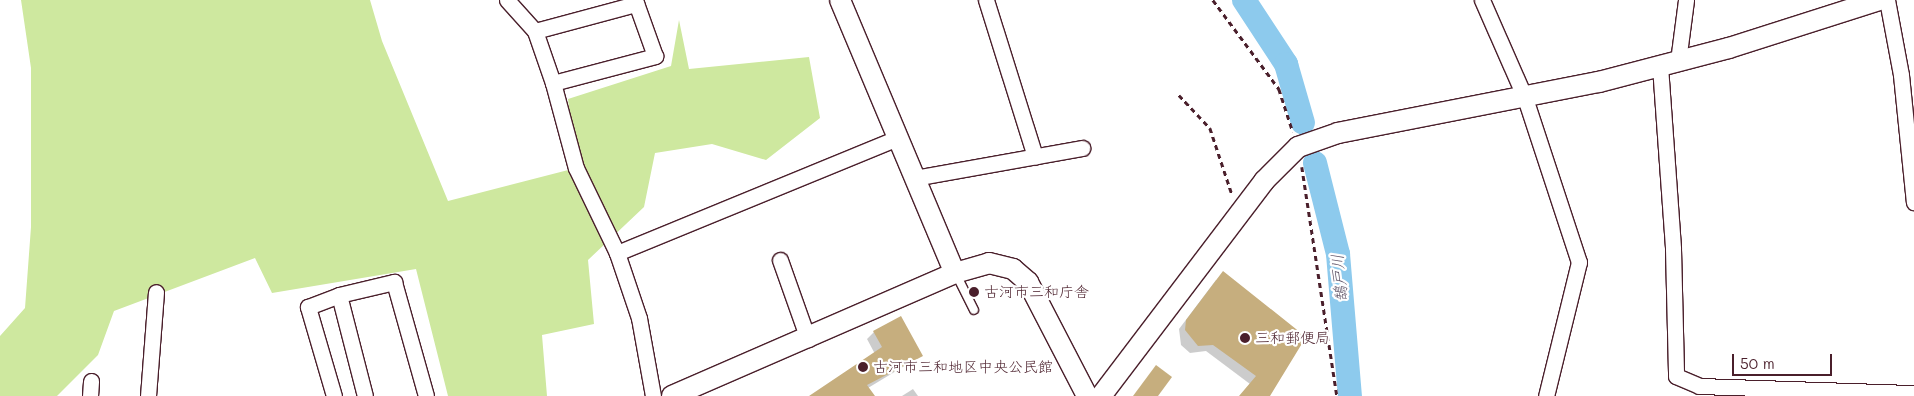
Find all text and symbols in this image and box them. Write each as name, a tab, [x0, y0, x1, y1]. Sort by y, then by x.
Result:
water label: 鵠戸川	[1327, 253, 1351, 303]
place label: 古河市三和庁舎	[984, 283, 1089, 301]
marker: 古河市三和庁舎	[968, 286, 980, 298]
place label: 三和郵便局	[1255, 329, 1330, 347]
marker: 三和郵便局	[1239, 332, 1251, 344]
scale bar	[1734, 344, 1834, 376]
text: 50 m	[1740, 353, 1775, 373]
place label: 古河市三和地区中央公民館	[873, 358, 1053, 376]
marker: 古河市三和地区中央公民館	[857, 361, 869, 373]

